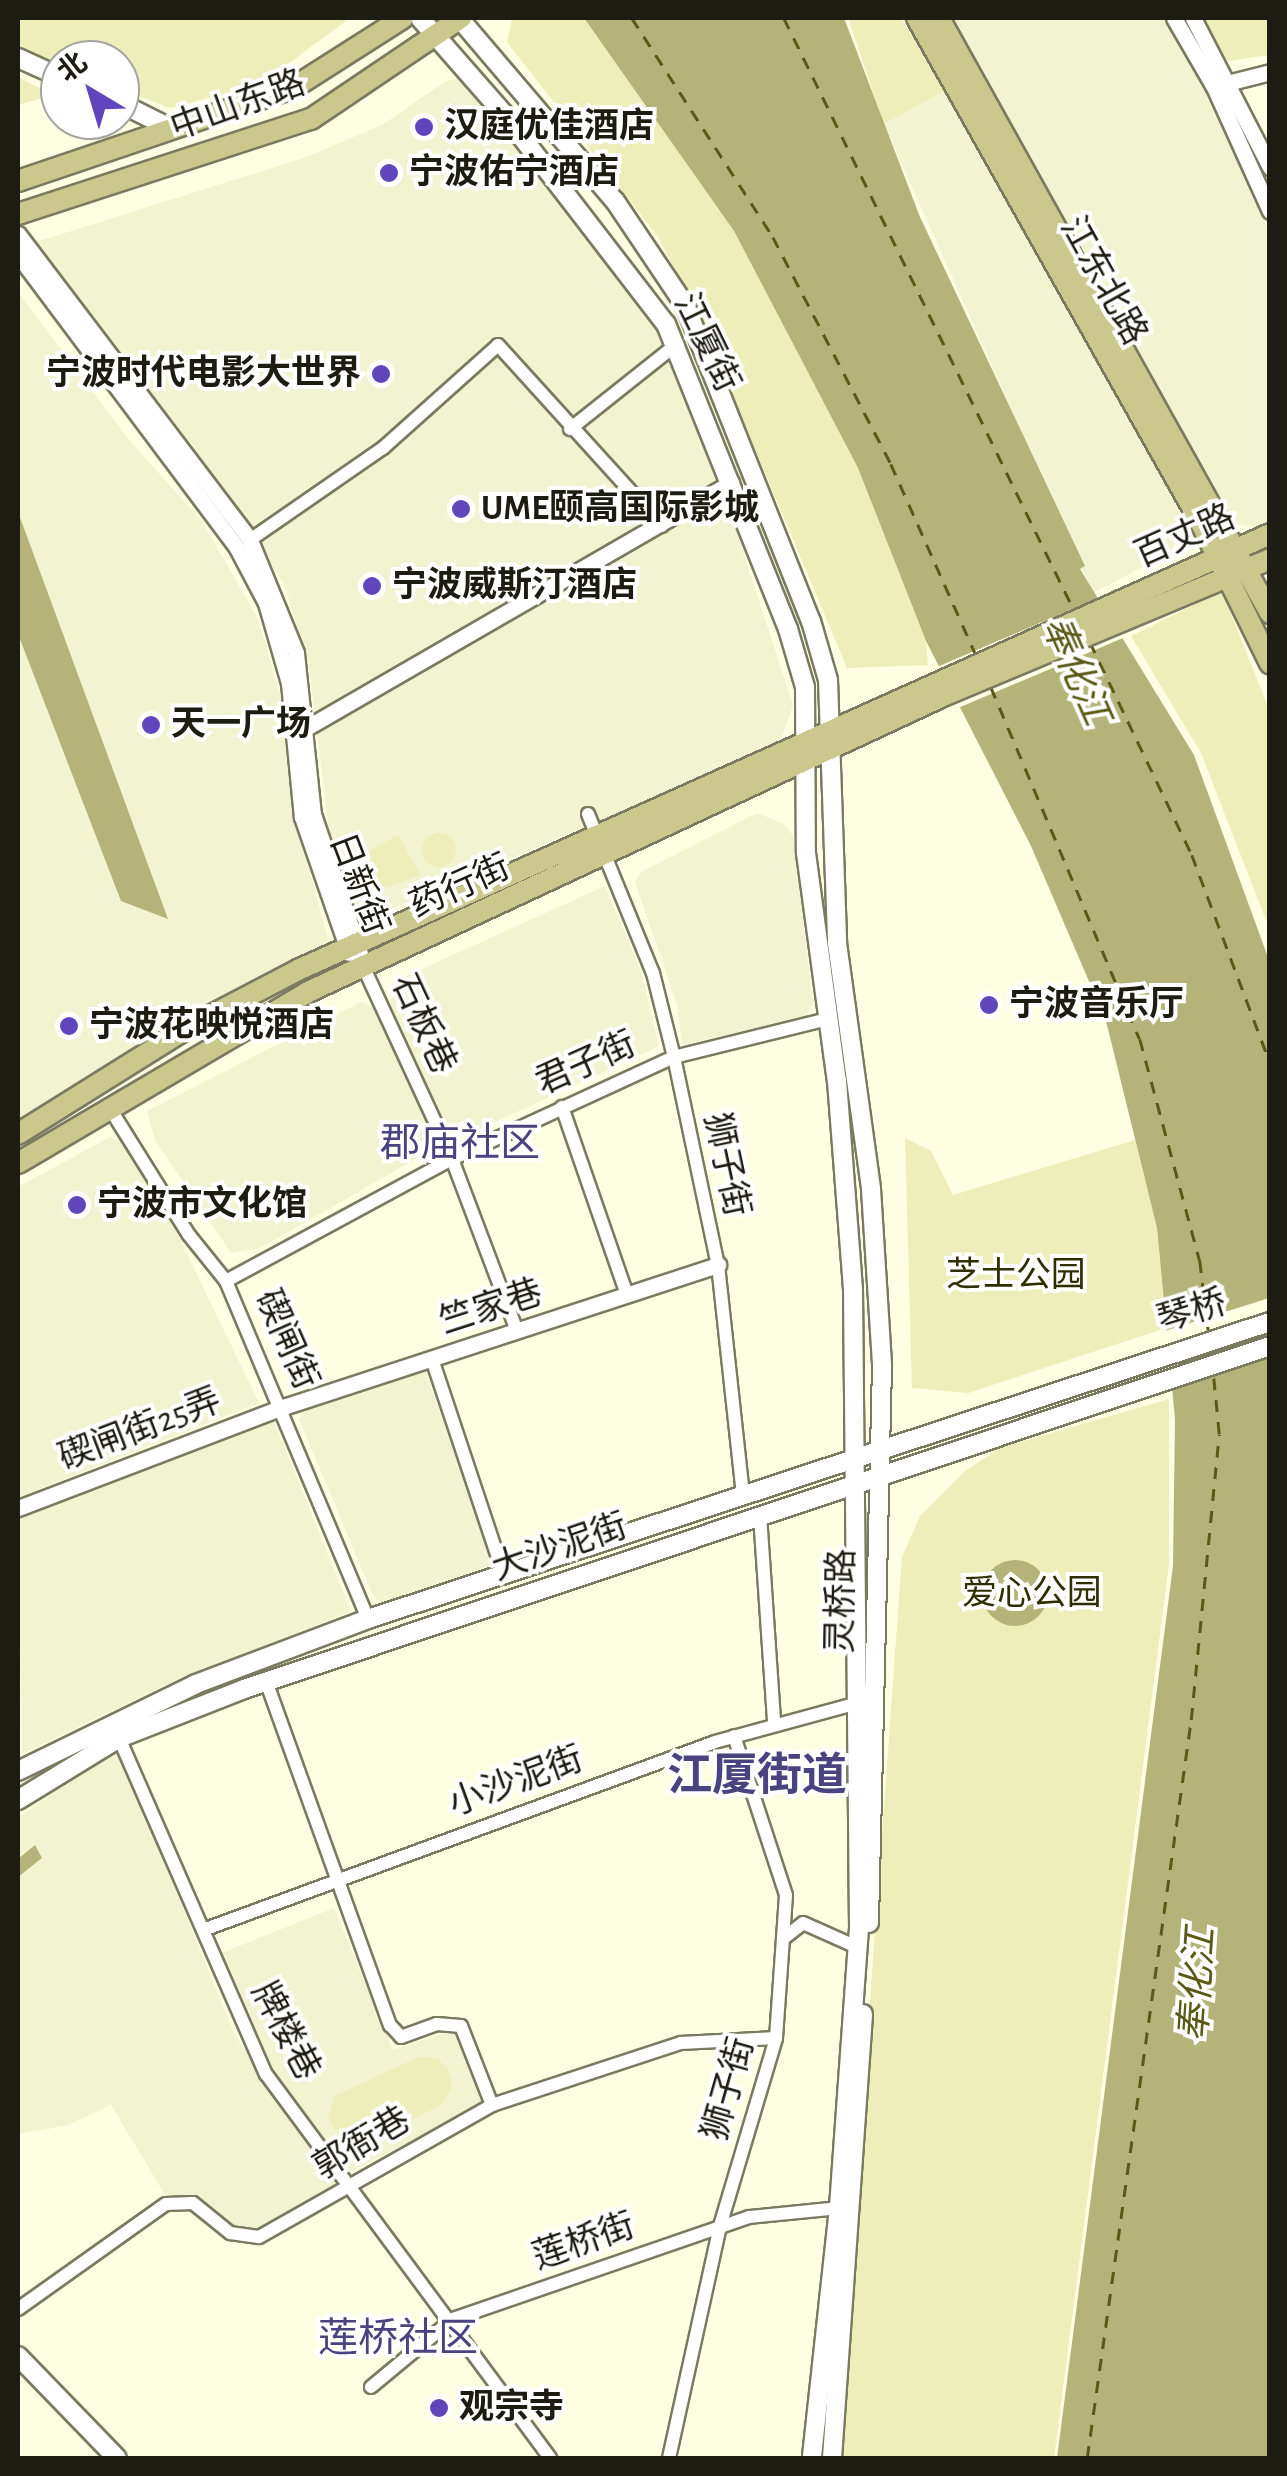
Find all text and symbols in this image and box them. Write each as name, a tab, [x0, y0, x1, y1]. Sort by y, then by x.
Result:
north arrow	[40, 40, 140, 140]
text: 北	[53, 48, 92, 88]
street label: 中山东路	[165, 62, 311, 150]
place label: 汉庭优佳酒店	[444, 106, 654, 148]
marker: 汉庭优佳酒店	[413, 116, 435, 138]
place label: 宁波佑宁酒店	[409, 152, 619, 194]
marker: 宁波佑宁酒店	[378, 162, 400, 184]
street label: 江东北路	[1051, 210, 1155, 352]
street label: 江厦街	[664, 287, 748, 399]
place label: 宁波时代电影大世界	[46, 353, 361, 395]
marker: 宁波时代电影大世界	[370, 363, 392, 385]
place label: UME颐高国际影城	[481, 488, 759, 530]
street label: 百丈路	[1128, 496, 1242, 578]
marker: UME颐高国际影城	[450, 498, 472, 520]
place label: 宁波威斯汀酒店	[392, 565, 637, 607]
marker: 宁波威斯汀酒店	[361, 575, 383, 597]
water label: 奉化江	[1030, 610, 1118, 732]
place label: 天一广场	[171, 704, 311, 746]
marker: 天一广场	[140, 714, 162, 736]
street label: 日新街	[320, 827, 396, 941]
street label: 药行街	[403, 846, 517, 928]
street label: 石板巷	[382, 968, 464, 1080]
place label: 宁波音乐厅	[1009, 984, 1184, 1026]
marker: 宁波音乐厅	[978, 994, 1000, 1016]
place label: 宁波花映悦酒店	[89, 1005, 334, 1047]
marker: 宁波花映悦酒店	[58, 1015, 80, 1037]
street label: 君子街	[529, 1023, 643, 1105]
street label: 狮子街	[695, 1109, 757, 1221]
district label: 郡庙社区	[380, 1120, 540, 1168]
place label: 宁波市文化馆	[97, 1184, 307, 1226]
marker: 宁波市文化馆	[66, 1194, 88, 1216]
park label: 芝士公园	[946, 1255, 1086, 1297]
street label: 竺家巷	[435, 1272, 547, 1344]
street label: 琴桥	[1152, 1282, 1232, 1342]
street label: 碶闸街	[245, 1283, 327, 1397]
street label: 碶闸街25弄	[53, 1380, 227, 1480]
street label: 大沙泥街	[487, 1505, 633, 1591]
street label: 灵桥路	[820, 1548, 864, 1654]
park label: 爱心公园	[962, 1573, 1102, 1615]
street label: 小沙泥街	[443, 1738, 589, 1826]
district label: 江厦街道	[667, 1750, 847, 1804]
water label: 奉化江	[1172, 1927, 1226, 2043]
street label: 牌楼巷	[242, 1975, 328, 2087]
street label: 狮子街	[694, 2033, 764, 2145]
street label: 郭衙巷	[306, 2099, 418, 2189]
street label: 莲桥街	[528, 2205, 640, 2279]
district label: 莲桥社区	[318, 2315, 478, 2363]
place label: 观宗寺	[459, 2387, 564, 2429]
marker: 观宗寺	[428, 2397, 450, 2419]

